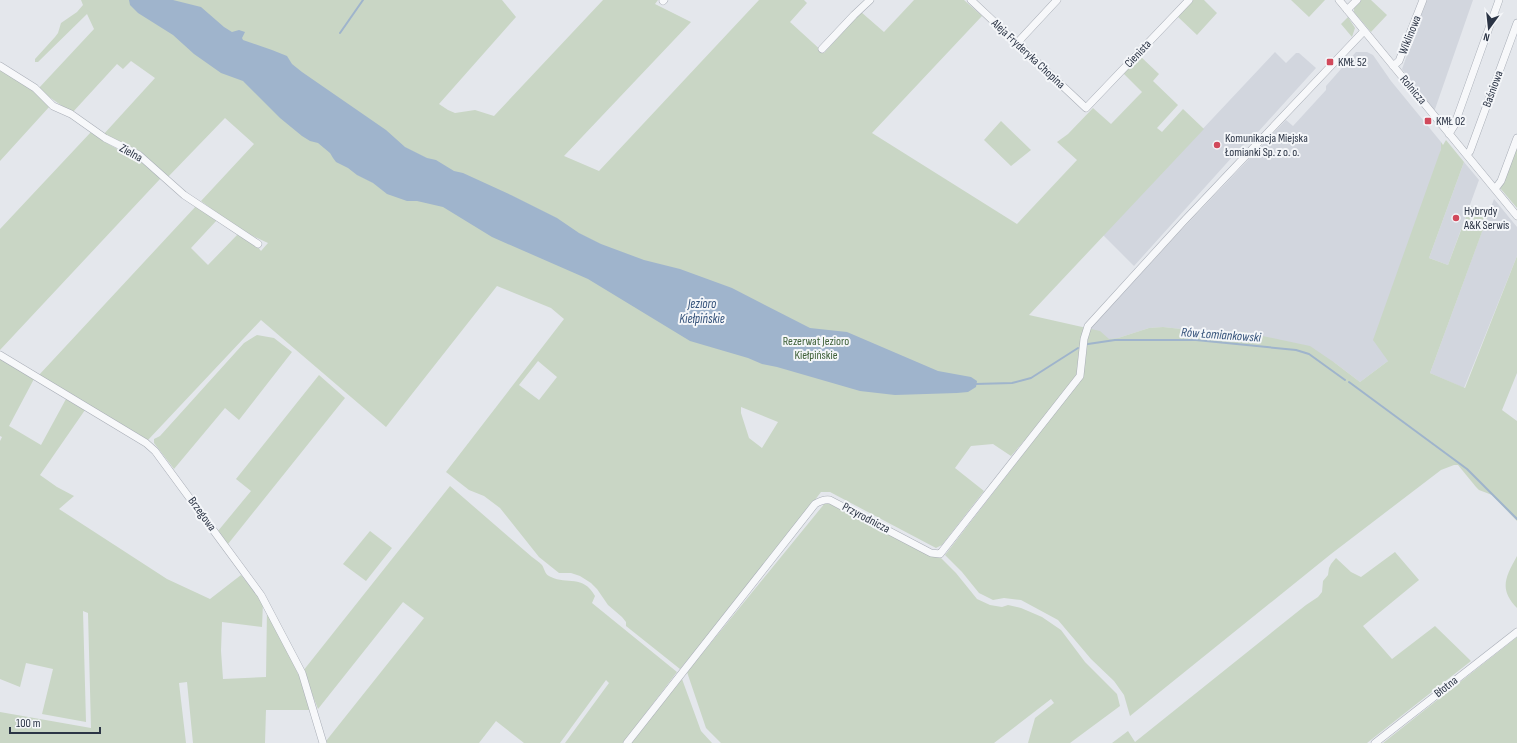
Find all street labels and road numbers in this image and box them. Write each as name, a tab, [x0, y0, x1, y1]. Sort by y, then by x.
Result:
street label: Wiklinowa	[1395, 13, 1425, 57]
street label: Aleja Fryderyka Chopina	[987, 15, 1068, 92]
street label: Cienista	[1121, 37, 1155, 71]
street label: Baśniowa	[1479, 68, 1507, 109]
street label: Rolnicza	[1396, 72, 1430, 108]
street label: Zielna	[117, 141, 145, 166]
street label: Brzegowa	[185, 494, 220, 534]
street label: Przyrodnicza	[840, 499, 893, 537]
street label: Błotna	[1431, 673, 1461, 701]

